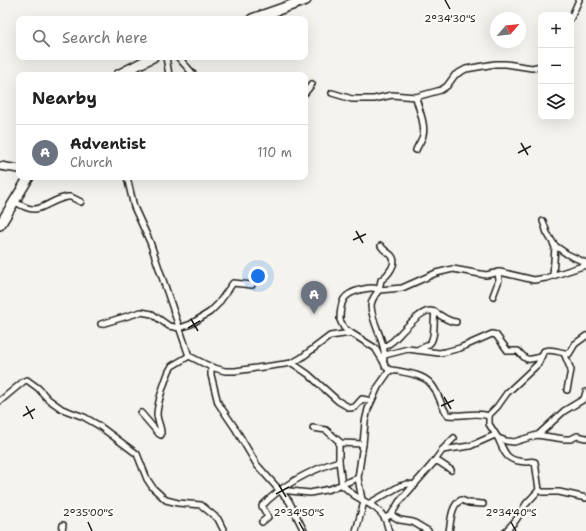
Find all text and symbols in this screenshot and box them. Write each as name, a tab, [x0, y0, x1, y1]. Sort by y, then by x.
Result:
text: 2°34'30"S	[424, 12, 476, 25]
north arrow	[490, 12, 526, 48]
map controls	[538, 12, 574, 120]
button: +	[538, 12, 574, 48]
search box	[16, 16, 308, 60]
icon: search	[30, 27, 52, 49]
text: Search here	[62, 28, 148, 48]
button: −	[538, 48, 574, 84]
button: layers	[538, 84, 574, 120]
text: Nearby	[32, 87, 97, 109]
text: Adventist	[70, 134, 146, 154]
text: A	[40, 144, 50, 161]
text: 110 m	[257, 144, 292, 161]
text: Church	[70, 154, 113, 171]
your location	[248, 266, 268, 286]
pin: A	[301, 281, 327, 314]
text: 2°35'00"S	[63, 506, 114, 519]
text: 2°34'50"S	[274, 506, 325, 519]
text: 2°34'40"S	[485, 506, 537, 519]

